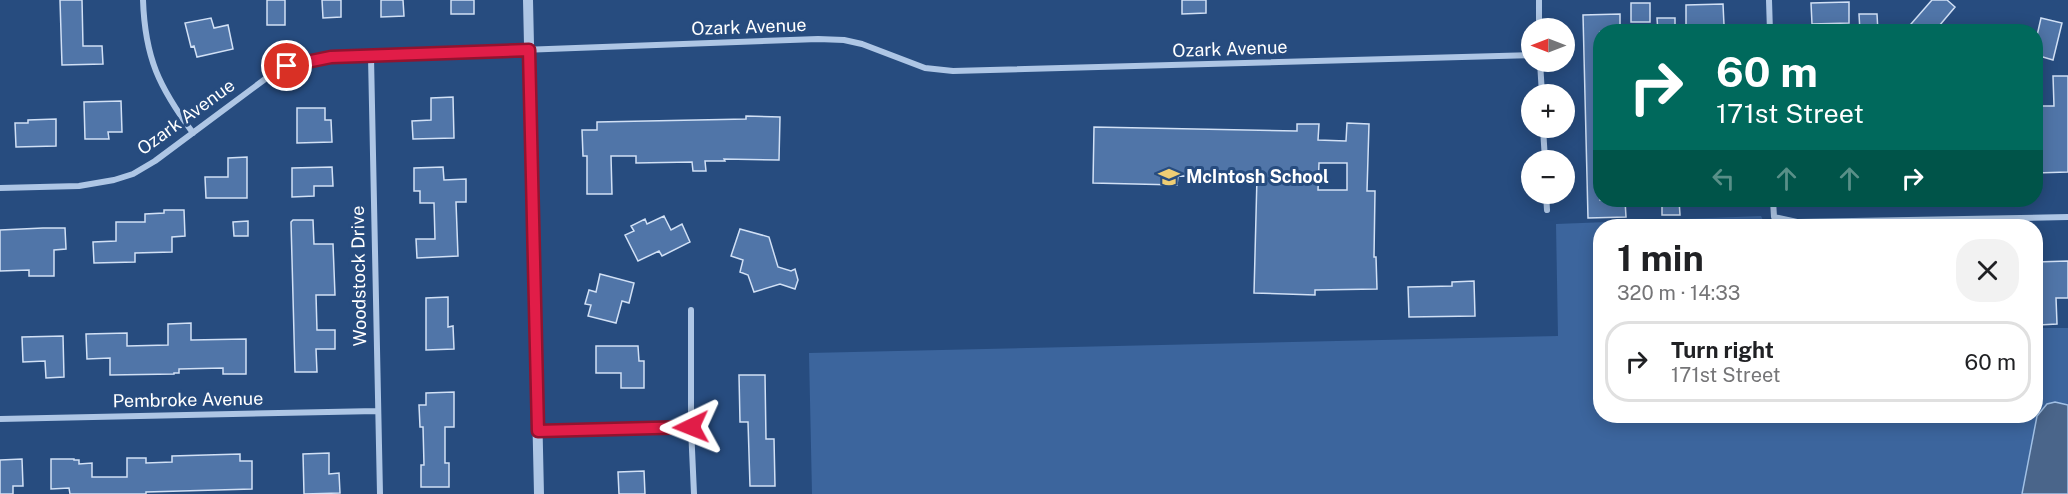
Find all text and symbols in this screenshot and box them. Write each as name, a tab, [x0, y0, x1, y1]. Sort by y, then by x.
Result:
street label: Ozark Avenue	[691, 14, 807, 39]
north arrow	[1521, 18, 1575, 72]
map controls	[1521, 18, 1575, 204]
street label: Ozark Avenue	[1172, 36, 1288, 61]
pin	[261, 40, 312, 91]
text: 60 m	[1716, 47, 1818, 96]
icon: right	[1617, 48, 1695, 126]
icon: arrive	[270, 49, 303, 82]
street label: Ozark Avenue	[133, 74, 238, 159]
button: +	[1521, 84, 1575, 138]
text: 171st Street	[1716, 97, 1864, 129]
button: −	[1521, 150, 1575, 204]
icon: left	[1707, 162, 1740, 195]
icon: ahead	[1770, 162, 1803, 195]
icon: ahead	[1833, 162, 1866, 195]
icon: right	[1896, 162, 1929, 195]
school or university icon: McIntosh School	[1157, 165, 1181, 189]
place label: McIntosh School	[1186, 166, 1329, 187]
street label: Woodstock Drive	[347, 206, 370, 346]
text: 1 min	[1617, 237, 1704, 279]
button: close	[1956, 239, 2019, 302]
text: 320 m · 14:33	[1617, 281, 1740, 305]
text: Turn right	[1671, 337, 1774, 363]
icon: right	[1620, 345, 1653, 378]
text: 60 m	[1965, 349, 2016, 375]
text: 171st Street	[1671, 363, 1781, 387]
street label: Pembroke Avenue	[112, 388, 264, 411]
position arrow	[659, 395, 723, 459]

